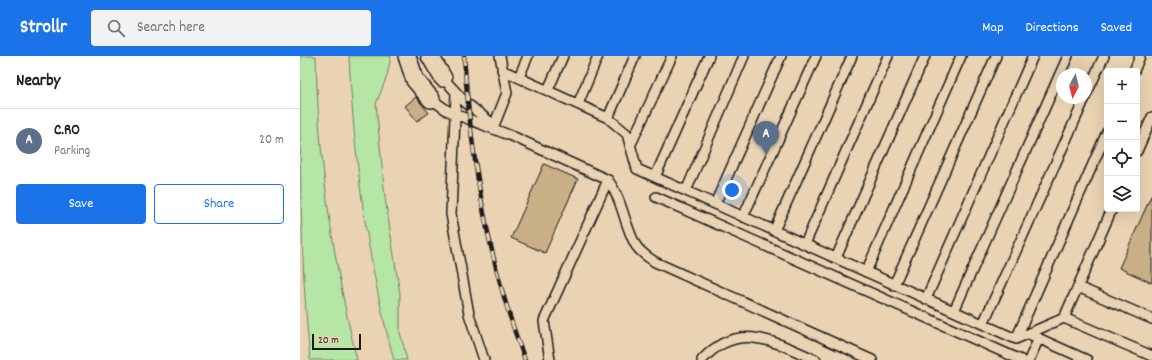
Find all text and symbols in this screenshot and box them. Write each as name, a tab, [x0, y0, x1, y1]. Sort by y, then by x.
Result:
search box	[91, 10, 371, 46]
text: Strollr	[20, 15, 67, 42]
icon: search	[105, 17, 127, 39]
text: Search here	[137, 17, 205, 39]
text: Map	[982, 18, 1004, 38]
text: Directions	[1026, 18, 1079, 38]
text: Saved	[1101, 18, 1132, 38]
north arrow	[1056, 68, 1092, 104]
map controls	[1104, 68, 1140, 212]
button: +	[1104, 68, 1140, 104]
text: Nearby	[16, 70, 60, 94]
button: −	[1104, 104, 1140, 140]
text: C.RO	[54, 120, 80, 142]
pin: A	[753, 121, 779, 154]
text: A	[25, 131, 33, 150]
text: 20 m	[259, 131, 284, 150]
button: locate	[1104, 140, 1140, 176]
text: Parking	[54, 142, 90, 161]
button: layers	[1104, 176, 1140, 212]
your location	[722, 180, 742, 200]
button: Save	[16, 184, 146, 224]
button: Share	[154, 184, 284, 224]
scale bar	[312, 332, 361, 351]
text: 20 m	[318, 333, 339, 349]

